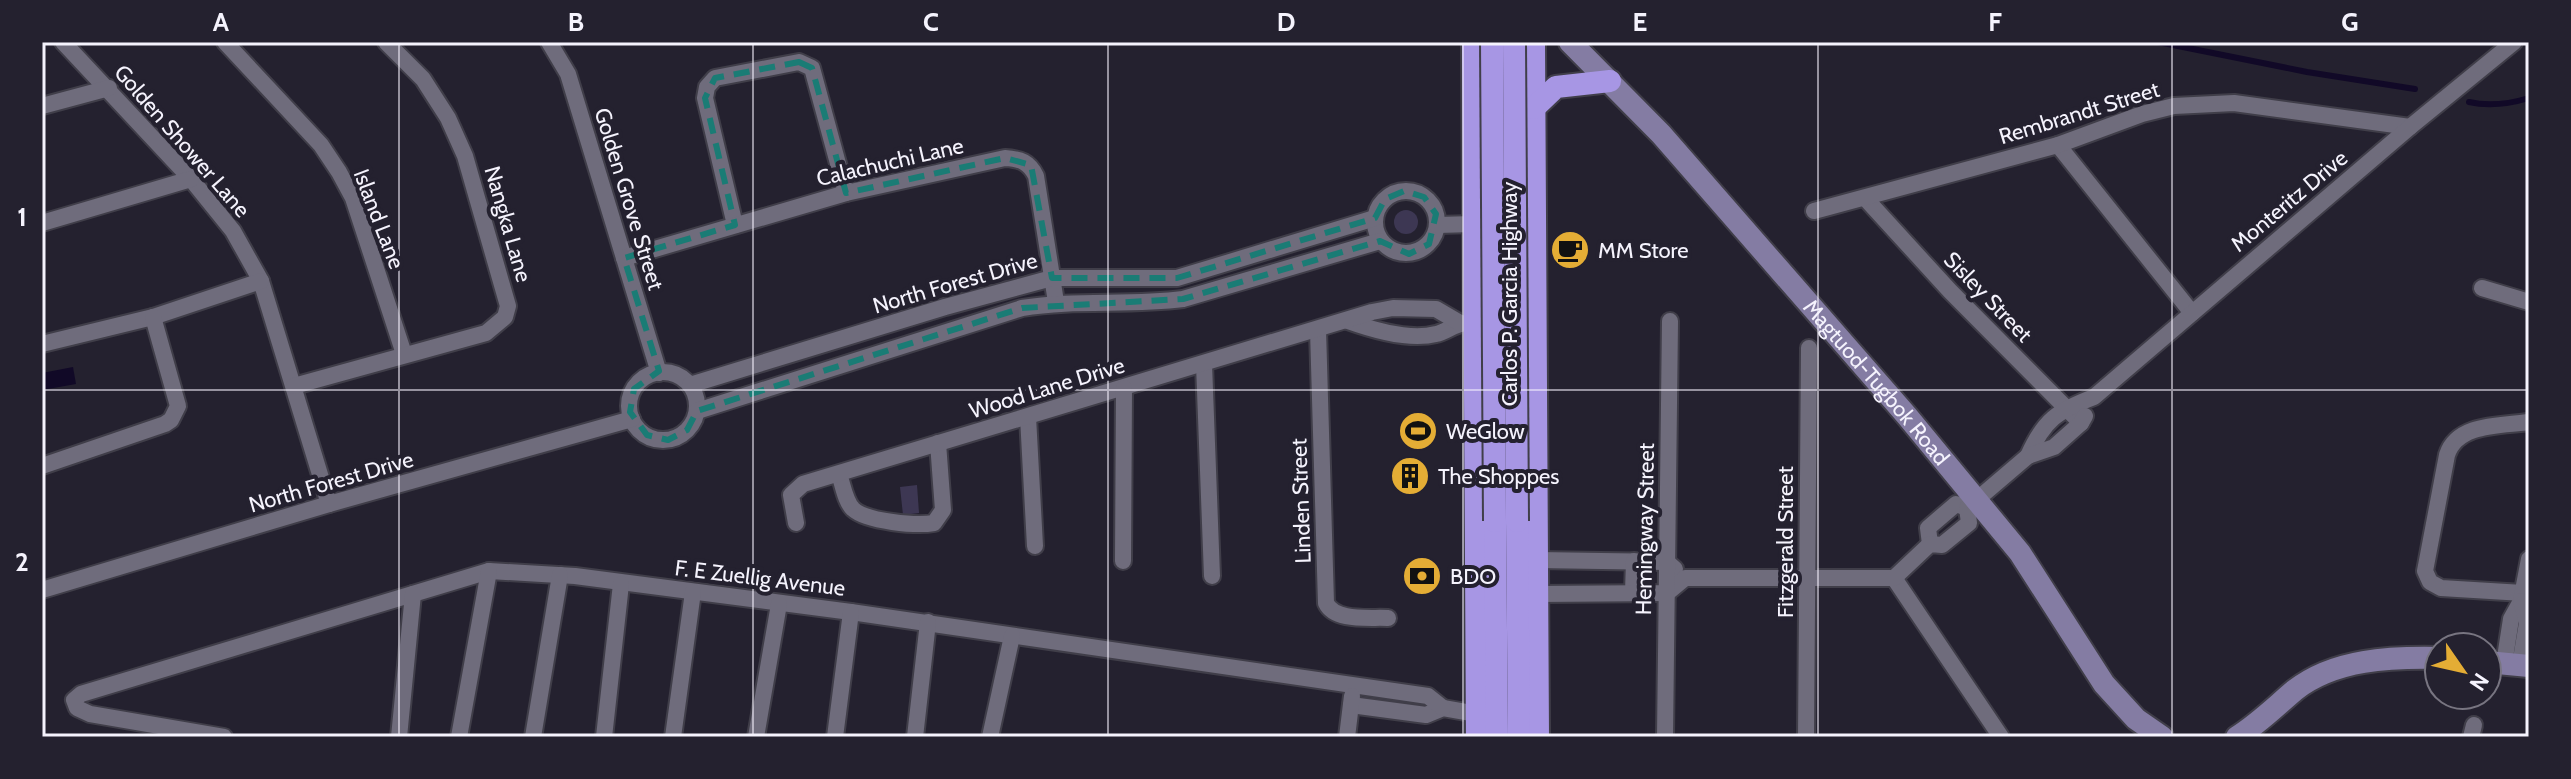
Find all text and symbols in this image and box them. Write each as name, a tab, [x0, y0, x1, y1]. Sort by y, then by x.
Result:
text: A	[213, 6, 230, 38]
text: B	[568, 6, 584, 38]
text: C	[923, 6, 939, 38]
text: D	[1277, 6, 1295, 38]
text: E	[1633, 6, 1647, 38]
text: F	[1988, 6, 2002, 38]
text: G	[2341, 6, 2359, 38]
street label: Golden Shower Lane	[108, 59, 256, 223]
street label: Rembrandt Street	[1995, 76, 2163, 150]
street label: Golden Grove Street	[588, 105, 670, 294]
street label: Calachuchi Lane	[814, 132, 966, 192]
street label: Monteritz Drive	[2225, 144, 2353, 258]
street label: Nangka Lane	[479, 163, 537, 285]
street label: Island Lane	[348, 165, 410, 273]
street label: Carlos P. Garcia Highway	[1496, 182, 1523, 406]
text: 1	[17, 201, 27, 233]
cafe icon: MM Store	[1549, 229, 1591, 271]
place label: MM Store	[1598, 237, 1689, 264]
street label: Sisley Street	[1938, 246, 2038, 348]
street label: North Forest Drive	[870, 247, 1040, 319]
street label: Magtuod-Tugbok Road	[1798, 294, 1955, 470]
street label: Wood Lane Drive	[966, 352, 1128, 424]
sports icon: WeGlow	[1397, 410, 1439, 452]
place label: WeGlow	[1446, 418, 1525, 445]
street label: Linden Street	[1285, 437, 1317, 564]
street label: Hemingway Street	[1630, 442, 1660, 615]
street label: North Forest Drive	[246, 446, 416, 518]
building icon: The Shoppes	[1389, 455, 1431, 497]
place label: The Shoppes	[1438, 463, 1559, 490]
street label: Fitzgerald Street	[1772, 465, 1799, 618]
text: 2	[15, 546, 29, 578]
street label: F. E Zuellig Avenue	[673, 554, 847, 602]
bank icon: BDO	[1401, 555, 1443, 597]
place label: BDO	[1450, 563, 1496, 590]
north arrow	[2423, 631, 2503, 711]
text: N	[2464, 668, 2495, 696]

